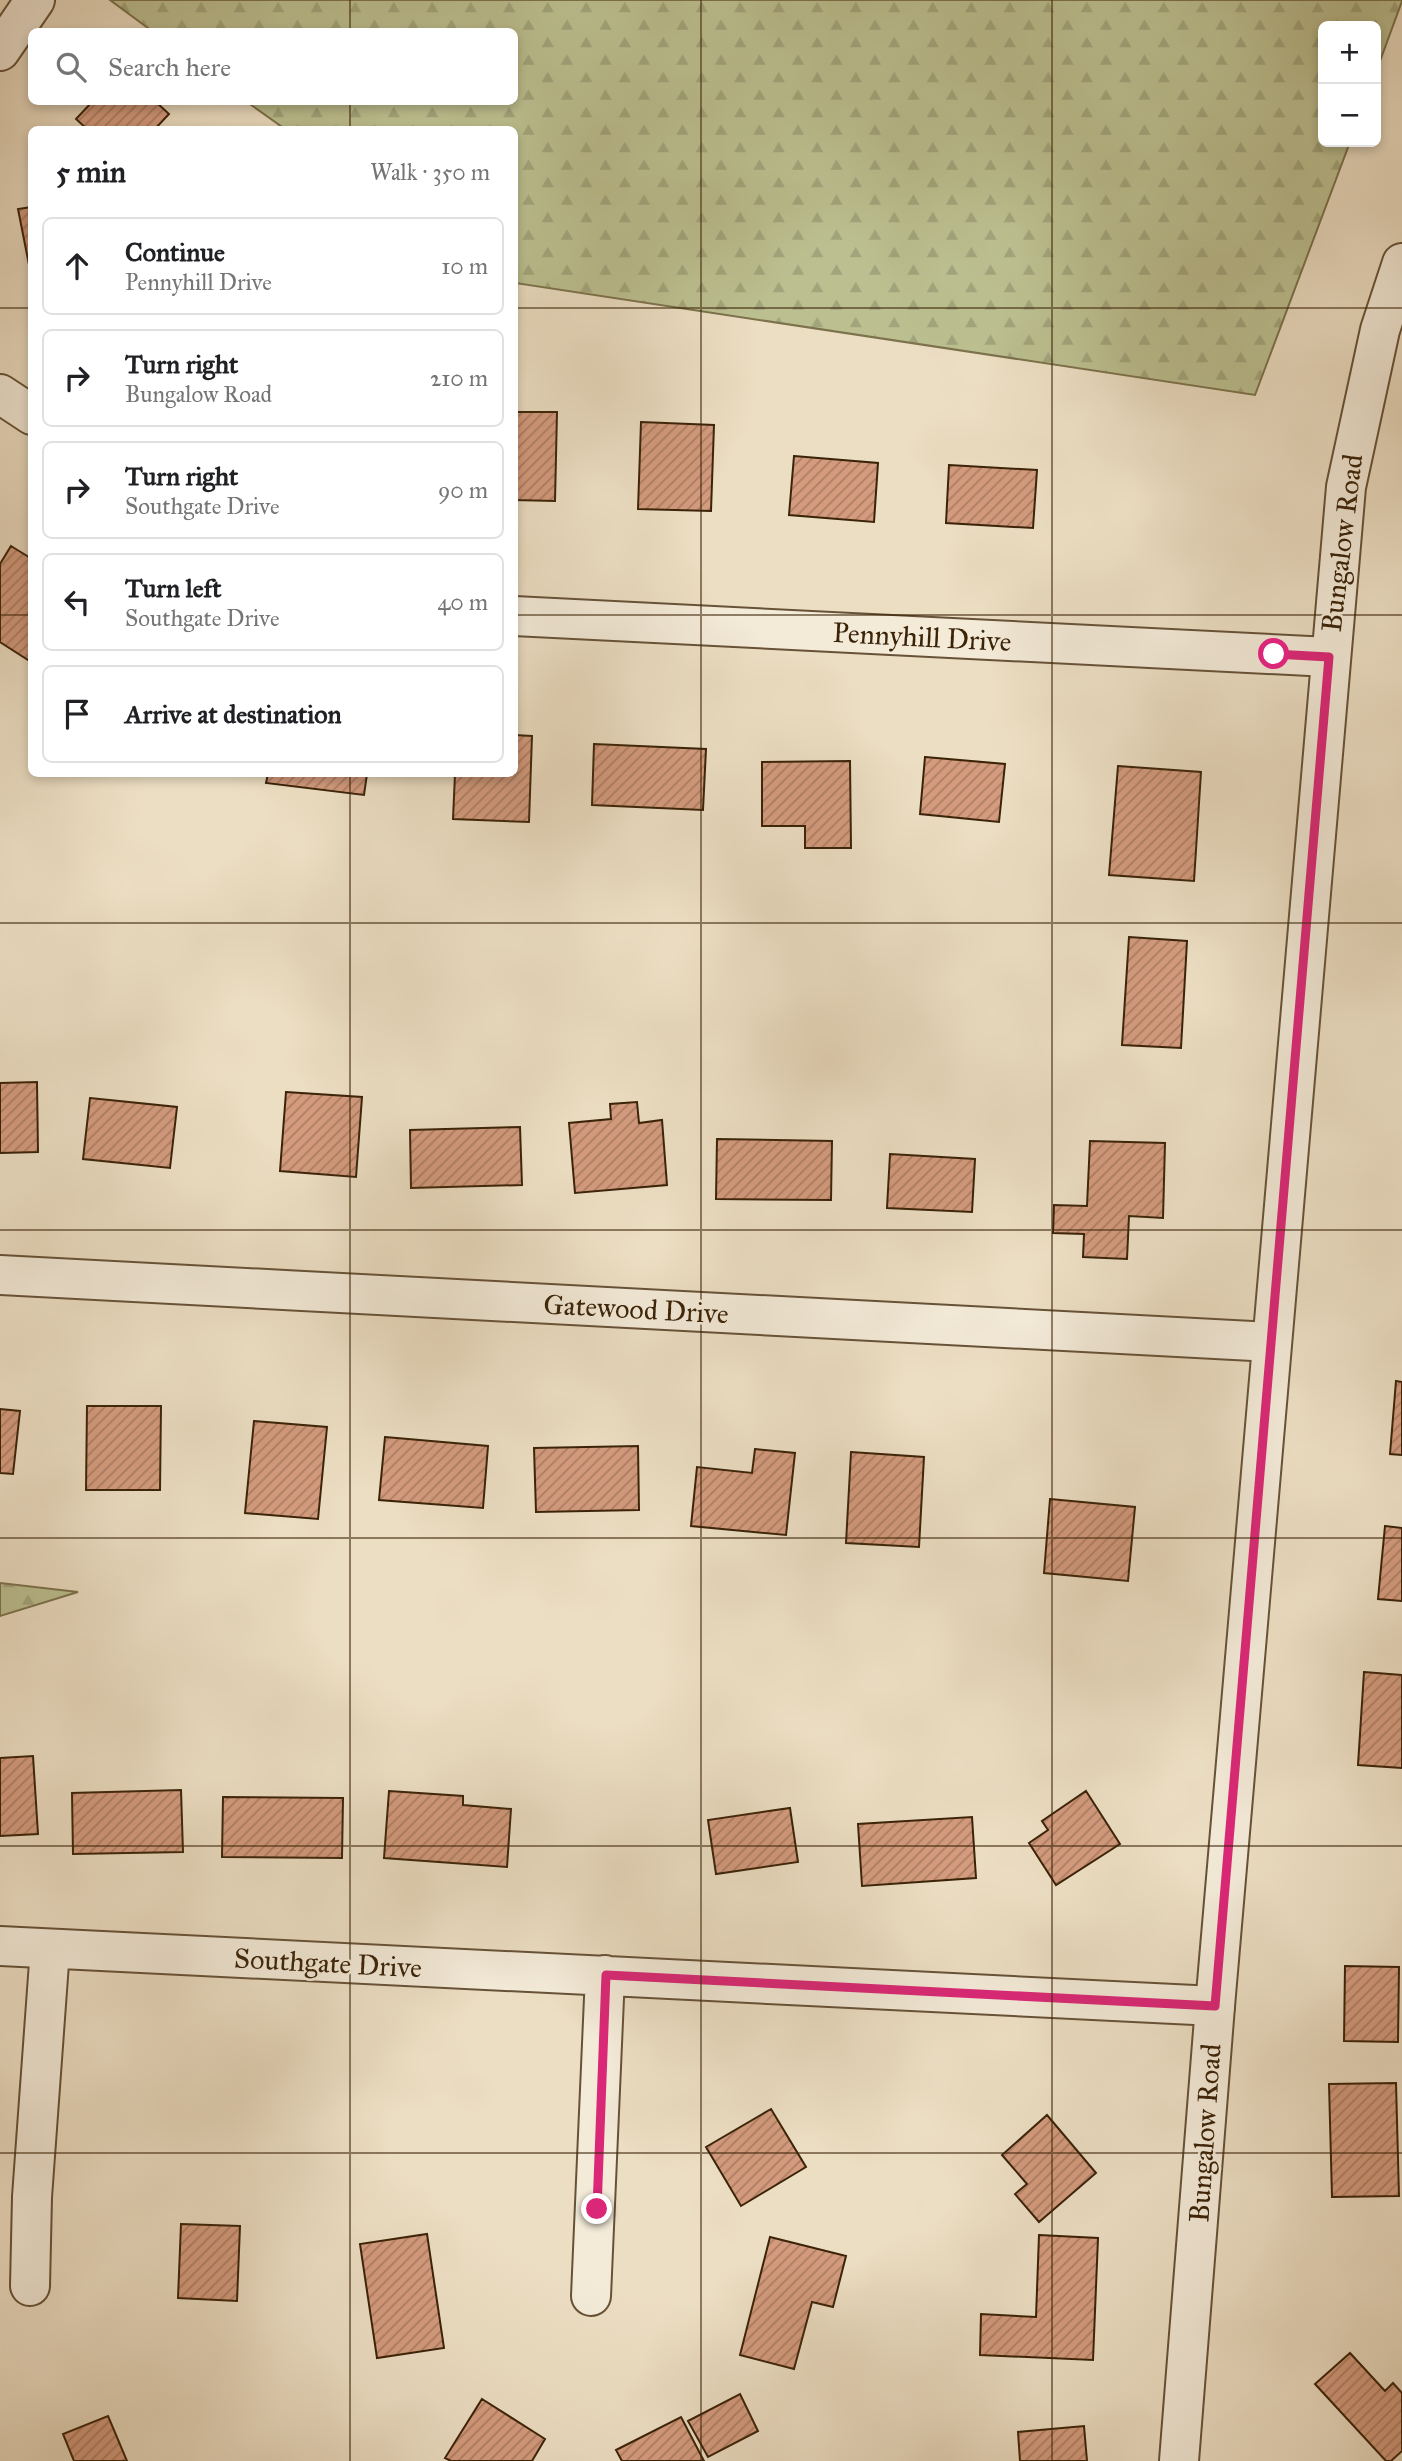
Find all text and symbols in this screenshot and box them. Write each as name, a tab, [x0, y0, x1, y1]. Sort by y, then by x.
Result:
map controls	[1318, 21, 1381, 147]
button: +	[1318, 21, 1381, 84]
search box	[28, 28, 518, 105]
icon: search	[52, 48, 90, 86]
text: Search here	[108, 51, 231, 83]
button: −	[1318, 84, 1381, 147]
text: 5 min	[56, 154, 126, 190]
text: Walk · 350 m	[370, 158, 490, 186]
text: Continue	[125, 236, 225, 268]
icon: ahead	[58, 247, 96, 285]
text: 10 m	[441, 252, 488, 280]
text: Pennyhill Drive	[125, 268, 272, 296]
text: Turn right	[125, 348, 238, 380]
icon: right	[58, 359, 96, 397]
text: 210 m	[430, 364, 488, 392]
text: Bungalow Road	[125, 380, 272, 408]
street label: Bungalow Road	[1314, 452, 1370, 634]
text: Turn right	[125, 460, 238, 492]
icon: right	[58, 471, 96, 509]
text: 90 m	[438, 476, 488, 504]
text: Southgate Drive	[125, 492, 279, 520]
text: Turn left	[125, 572, 221, 604]
icon: left	[58, 583, 96, 621]
text: 40 m	[438, 588, 488, 616]
text: Southgate Drive	[125, 604, 279, 632]
street label: Pennyhill Drive	[832, 615, 1012, 659]
route start	[1258, 638, 1289, 669]
icon: arrive	[58, 695, 96, 733]
text: Arrive at destination	[125, 698, 342, 730]
street label: Gatewood Drive	[542, 1287, 730, 1331]
street label: Southgate Drive	[233, 1941, 423, 1985]
street label: Bungalow Road	[1181, 2042, 1229, 2224]
route end	[581, 2193, 612, 2224]

